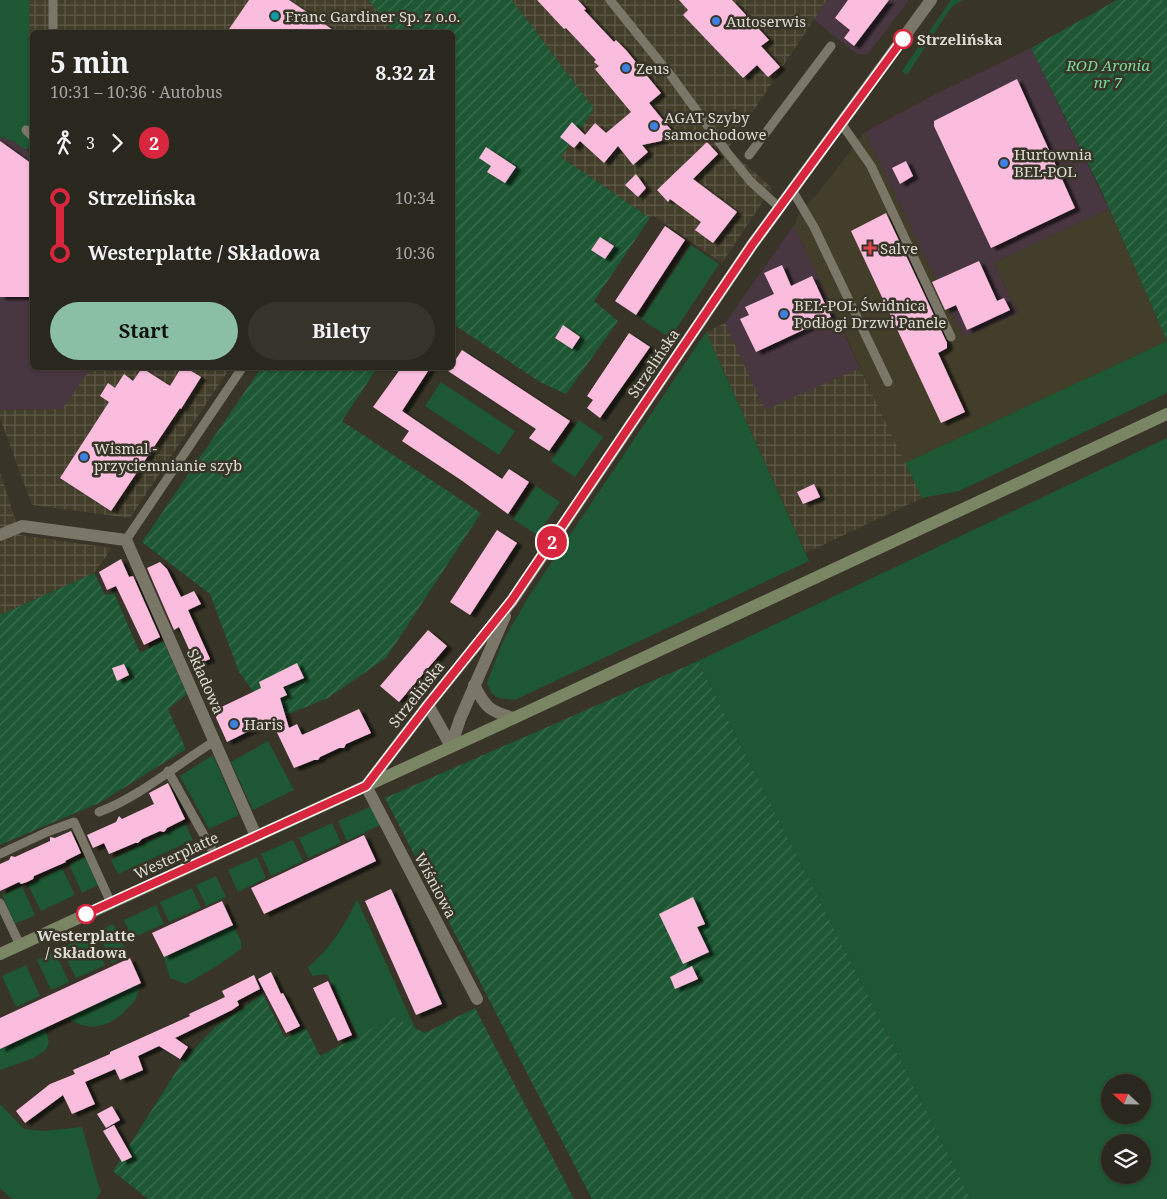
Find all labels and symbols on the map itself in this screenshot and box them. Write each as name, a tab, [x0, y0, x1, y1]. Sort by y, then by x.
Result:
place label: Franc Gardiner Sp. z o.o.	[285, 6, 460, 26]
marker: Franc Gardiner Sp. z o.o.	[269, 10, 281, 22]
place label: Autoserwis	[726, 11, 806, 31]
marker: Autoserwis	[710, 15, 722, 27]
marker: Strzelińska	[893, 29, 913, 49]
place label: Strzelińska	[917, 29, 1002, 49]
park label: ROD Aronia nr 7	[1065, 55, 1150, 92]
place label: Zeus	[636, 58, 669, 78]
marker: Zeus	[620, 62, 632, 74]
place label: AGAT Szyby samochodowe	[664, 107, 766, 144]
marker: AGAT Szyby samochodowe	[648, 120, 660, 132]
place label: Hurtownia BEL-POL	[1014, 144, 1092, 181]
marker: Hurtownia BEL-POL	[998, 157, 1010, 169]
place label: Salve	[880, 238, 918, 258]
marker: Salve	[864, 242, 876, 254]
place label: BEL-POL Świdnica Podłogi Drzwi Panele	[794, 295, 946, 332]
marker: BEL-POL Świdnica Podłogi Drzwi Panele	[778, 308, 790, 320]
street label: Strzelińska	[623, 325, 683, 401]
place label: Wismal - przyciemnianie szyb	[94, 438, 242, 475]
marker: Wismal - przyciemnianie szyb	[78, 451, 90, 463]
line badge: 2	[536, 526, 568, 558]
street label: Składowa	[183, 645, 229, 717]
street label: Strzelińska	[384, 657, 448, 731]
place label: Haris	[244, 714, 283, 734]
marker: Haris	[228, 718, 240, 730]
street label: Westerplatte	[131, 827, 221, 883]
street label: Wiśniowa	[410, 849, 462, 921]
marker: Westerplatte / Składowa	[76, 904, 96, 924]
place label: Westerplatte / Składowa	[37, 925, 135, 962]
north arrow	[1101, 1074, 1151, 1124]

